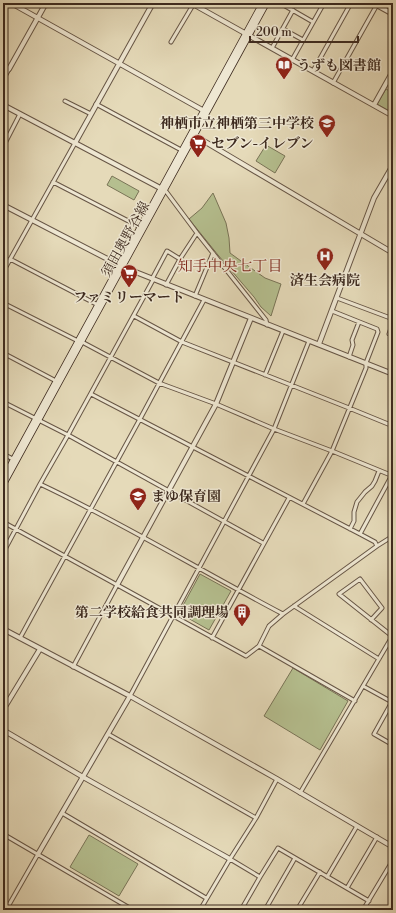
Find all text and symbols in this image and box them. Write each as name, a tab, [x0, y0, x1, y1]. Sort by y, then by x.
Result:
scale bar	[250, 18, 358, 44]
text: 200 m	[256, 25, 292, 40]
library icon: うずも図書館	[274, 55, 294, 80]
place label: うずも図書館	[297, 57, 381, 75]
school or university icon: 神栖市立神栖第三中学校	[317, 113, 337, 138]
place label: 神栖市立神栖第三中学校	[160, 115, 314, 133]
supermarket icon: セブン-イレブン	[188, 133, 208, 158]
place label: セブン-イレブン	[211, 135, 313, 153]
street label: 須田奥野谷線	[98, 198, 154, 281]
hospital icon: 済生会病院	[315, 246, 335, 271]
district label: 知手中央七丁目	[177, 257, 283, 276]
supermarket icon: ファミリーマート	[119, 263, 139, 288]
place label: 済生会病院	[290, 272, 360, 290]
place label: ファミリーマート	[73, 289, 185, 307]
school or university icon: まゆ保育園	[128, 486, 148, 511]
place label: まゆ保育園	[151, 488, 221, 506]
building icon: 第二学校給食共同調理場	[232, 602, 252, 627]
place label: 第二学校給食共同調理場	[75, 604, 229, 622]

